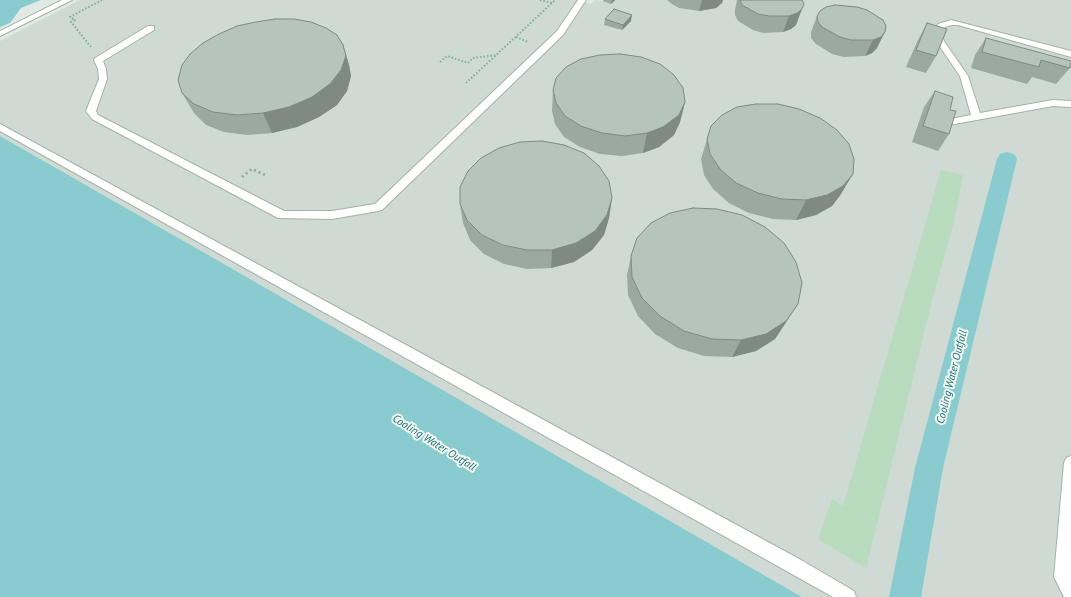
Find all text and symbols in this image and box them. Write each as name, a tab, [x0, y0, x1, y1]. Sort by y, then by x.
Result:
water label: Cooling Water Outfall	[934, 329, 970, 425]
water label: Cooling Water Outfall	[390, 412, 478, 474]

